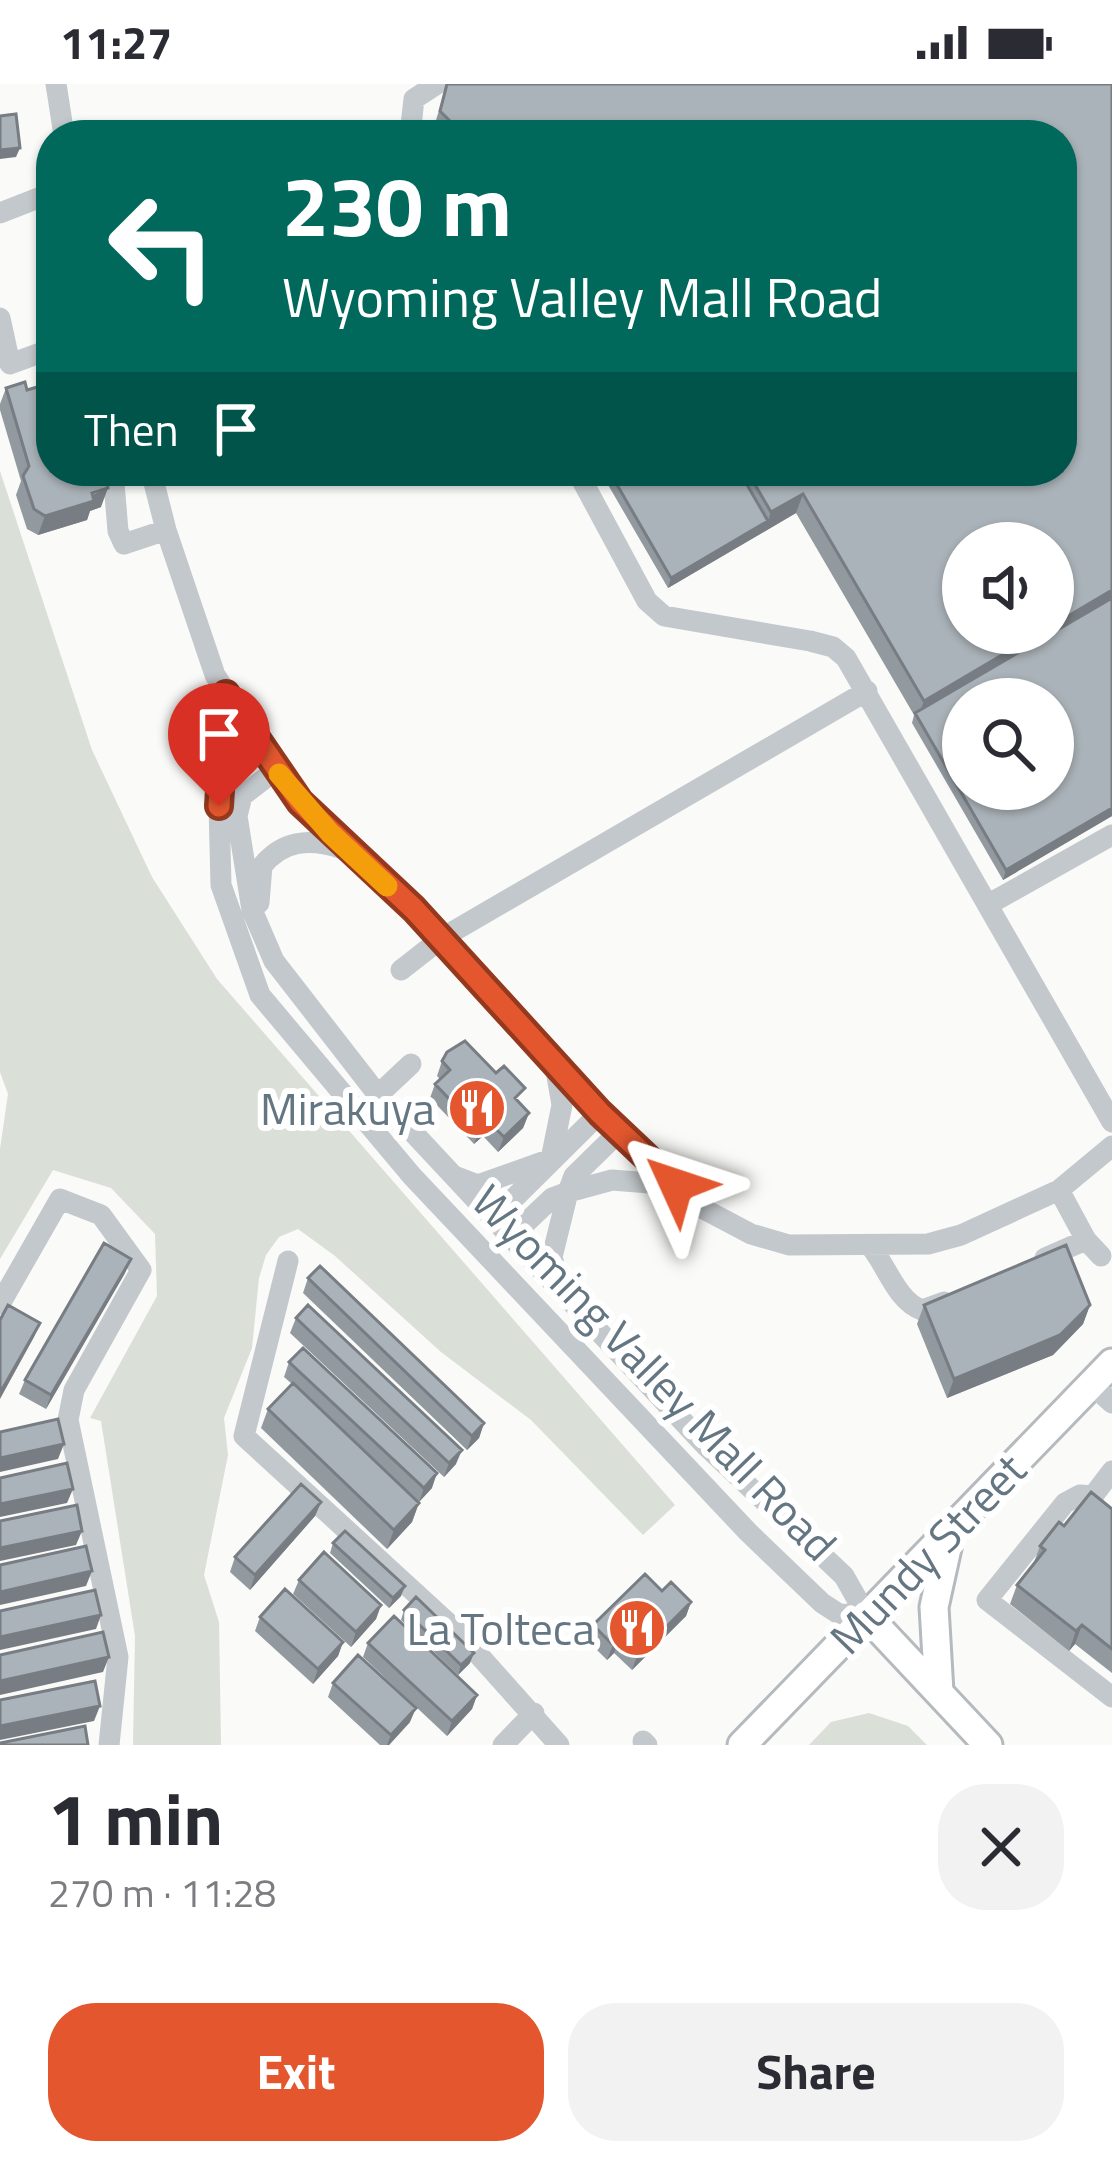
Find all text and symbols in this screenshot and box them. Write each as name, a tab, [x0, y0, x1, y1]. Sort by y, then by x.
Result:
text: 11:27	[60, 8, 172, 76]
text: 230 m	[282, 141, 512, 269]
icon: left	[84, 168, 240, 324]
text: Wyoming Valley Mall Road	[282, 256, 882, 338]
text: Then	[84, 395, 179, 463]
icon: arrive	[203, 396, 269, 462]
map controls	[942, 522, 1074, 810]
button: sound	[942, 522, 1074, 654]
button: search	[942, 678, 1074, 810]
pin	[168, 683, 270, 806]
icon: arrive	[186, 701, 252, 767]
place label: Mirakuya	[260, 1074, 435, 1142]
restaurant icon: Mirakuya	[446, 1077, 508, 1139]
position arrow	[613, 1122, 739, 1248]
street label: Wyoming Valley Mall Road	[457, 1168, 853, 1576]
street label: Mundy Street	[813, 1437, 1041, 1669]
place label: La Tolteca	[407, 1594, 595, 1662]
restaurant icon: La Tolteca	[606, 1597, 668, 1659]
text: 1 min	[48, 1763, 223, 1873]
button: close	[938, 1784, 1064, 1910]
text: 270 m · 11:28	[48, 1863, 276, 1922]
button: Exit	[48, 2003, 544, 2141]
button: Share	[568, 2003, 1064, 2141]

